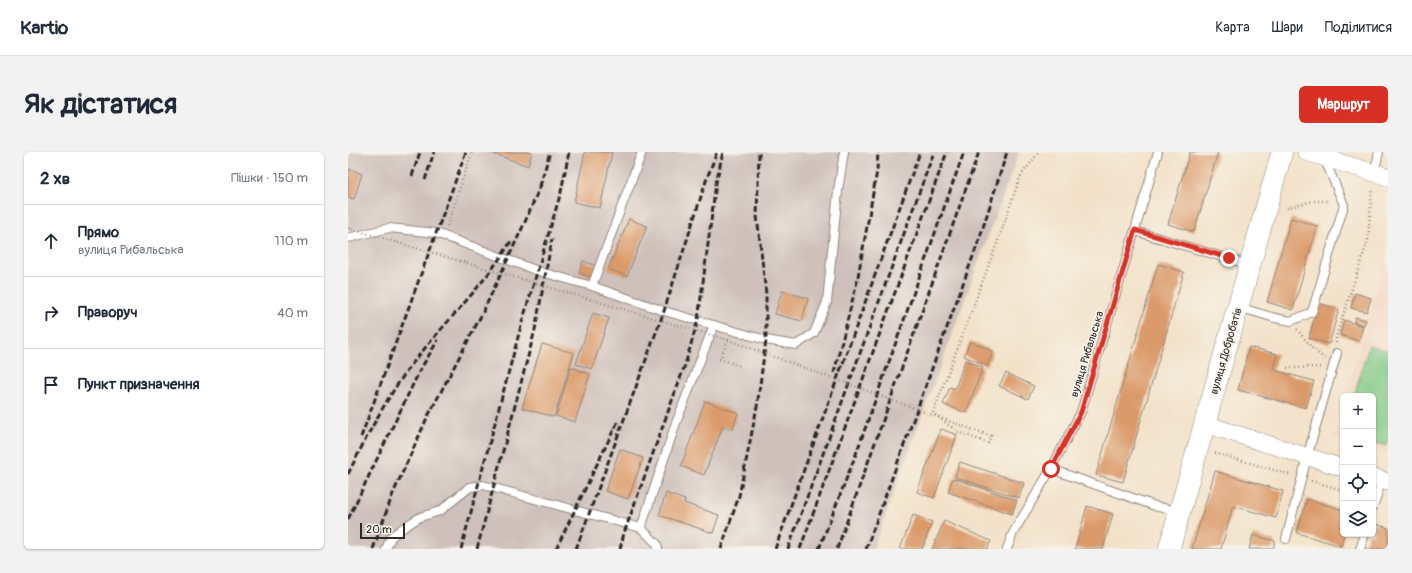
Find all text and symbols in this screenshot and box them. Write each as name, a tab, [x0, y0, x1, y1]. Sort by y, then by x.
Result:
text: Kartio	[20, 16, 68, 40]
text: Карта	[1215, 19, 1250, 36]
text: Шари	[1272, 19, 1303, 36]
text: Поділитися	[1325, 19, 1392, 36]
button: Маршрут	[1299, 86, 1388, 123]
text: Як дістатися	[24, 87, 177, 122]
text: 2 хв	[40, 168, 70, 189]
text: Пішки · 150 m	[231, 170, 308, 186]
text: Прямо	[78, 223, 119, 242]
icon: ahead	[40, 230, 62, 252]
text: 110 m	[275, 233, 308, 249]
text: вулиця Рибальська	[78, 242, 184, 258]
route end	[1220, 249, 1238, 267]
icon: right	[40, 302, 62, 324]
text: Праворуч	[78, 303, 138, 322]
text: 40 m	[277, 305, 308, 321]
street label: вулиця Добробатів	[1207, 306, 1245, 396]
street label: вулиця Рибальська	[1068, 309, 1106, 399]
icon: arrive	[40, 374, 62, 396]
text: Пункт призначення	[78, 375, 199, 394]
map controls	[1340, 393, 1376, 537]
button: +	[1340, 393, 1376, 429]
button: −	[1340, 429, 1376, 465]
route start	[1042, 460, 1060, 478]
button: locate	[1340, 465, 1376, 501]
button: layers	[1340, 501, 1376, 537]
scale bar	[360, 521, 405, 540]
text: 20 m	[366, 523, 392, 536]

